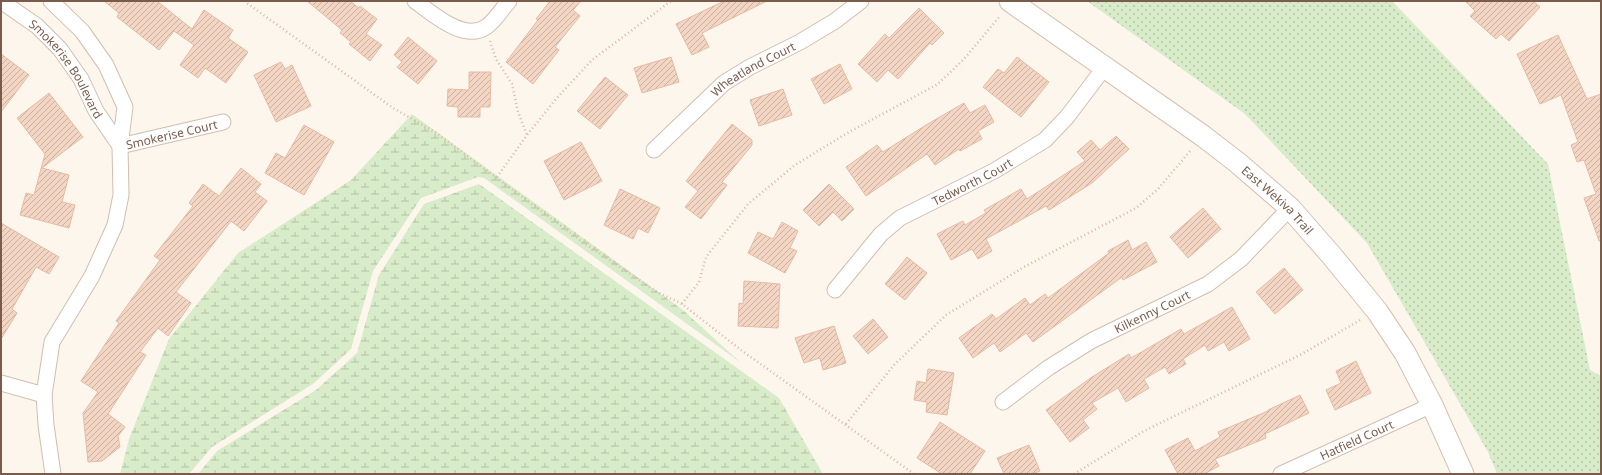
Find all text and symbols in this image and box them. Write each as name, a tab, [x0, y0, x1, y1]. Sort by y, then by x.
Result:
street label: Smokerise Boulevard	[26, 15, 107, 122]
street label: Wheatland Court	[707, 37, 799, 100]
street label: Smokerise Court	[124, 115, 220, 153]
street label: Tedworth Court	[929, 153, 1016, 209]
street label: East Wekiva Trail	[1238, 161, 1318, 238]
street label: Kilkenny Court	[1111, 285, 1193, 337]
street label: Hatfield Court	[1317, 415, 1397, 464]

